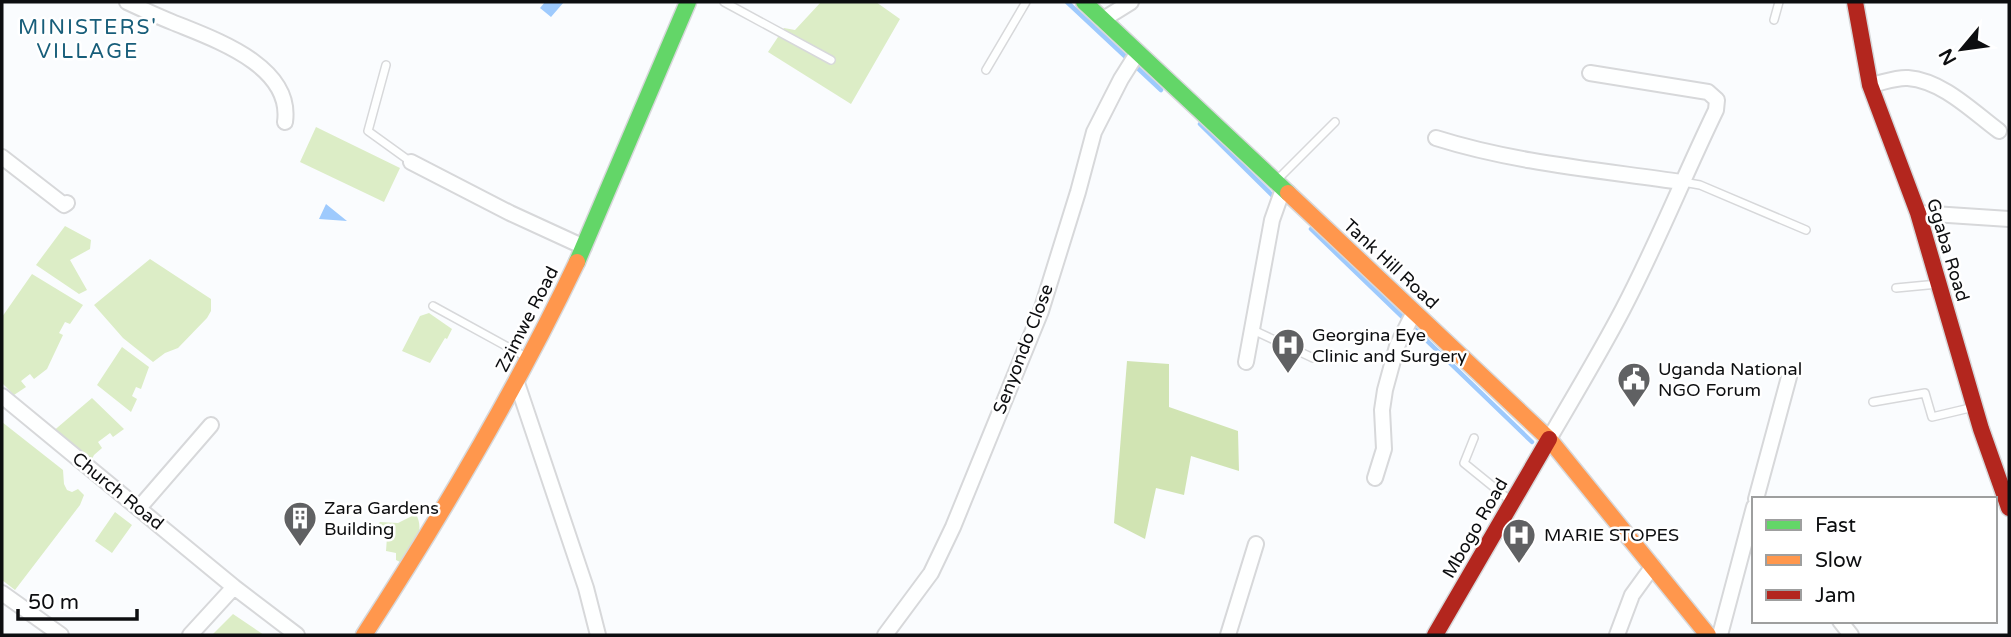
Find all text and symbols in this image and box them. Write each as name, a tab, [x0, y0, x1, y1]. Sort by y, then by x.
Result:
north arrow	[1927, 14, 1997, 84]
district label: MINISTERS' VILLAGE	[18, 15, 158, 64]
text: N	[1935, 45, 1961, 69]
street label: Ggaba Road	[1922, 196, 1974, 304]
street label: Tank Hill Road	[1339, 214, 1443, 314]
street label: Zzimwe Road	[491, 263, 563, 375]
street label: Senyondo Close	[988, 281, 1058, 417]
place label: Georgina Eye Clinic and Surgery	[1312, 324, 1467, 367]
hospital icon: Georgina Eye Clinic and Surgery	[1269, 326, 1307, 375]
place label: Uganda National NGO Forum	[1658, 358, 1802, 401]
public building icon: Uganda National NGO Forum	[1615, 360, 1653, 409]
street label: Church Road	[68, 447, 168, 535]
street label: Mbogo Road	[1438, 474, 1512, 582]
place label: Zara Gardens Building	[324, 497, 439, 540]
legend	[1752, 497, 1997, 623]
building icon: Zara Gardens Building	[281, 499, 319, 548]
text: Fast	[1815, 513, 1856, 538]
hospital icon: MARIE STOPES	[1500, 516, 1538, 565]
place label: MARIE STOPES	[1544, 524, 1679, 546]
text: Slow	[1815, 548, 1863, 573]
scale bar	[18, 578, 136, 622]
text: Jam	[1815, 583, 1856, 608]
text: 50 m	[28, 590, 79, 615]

